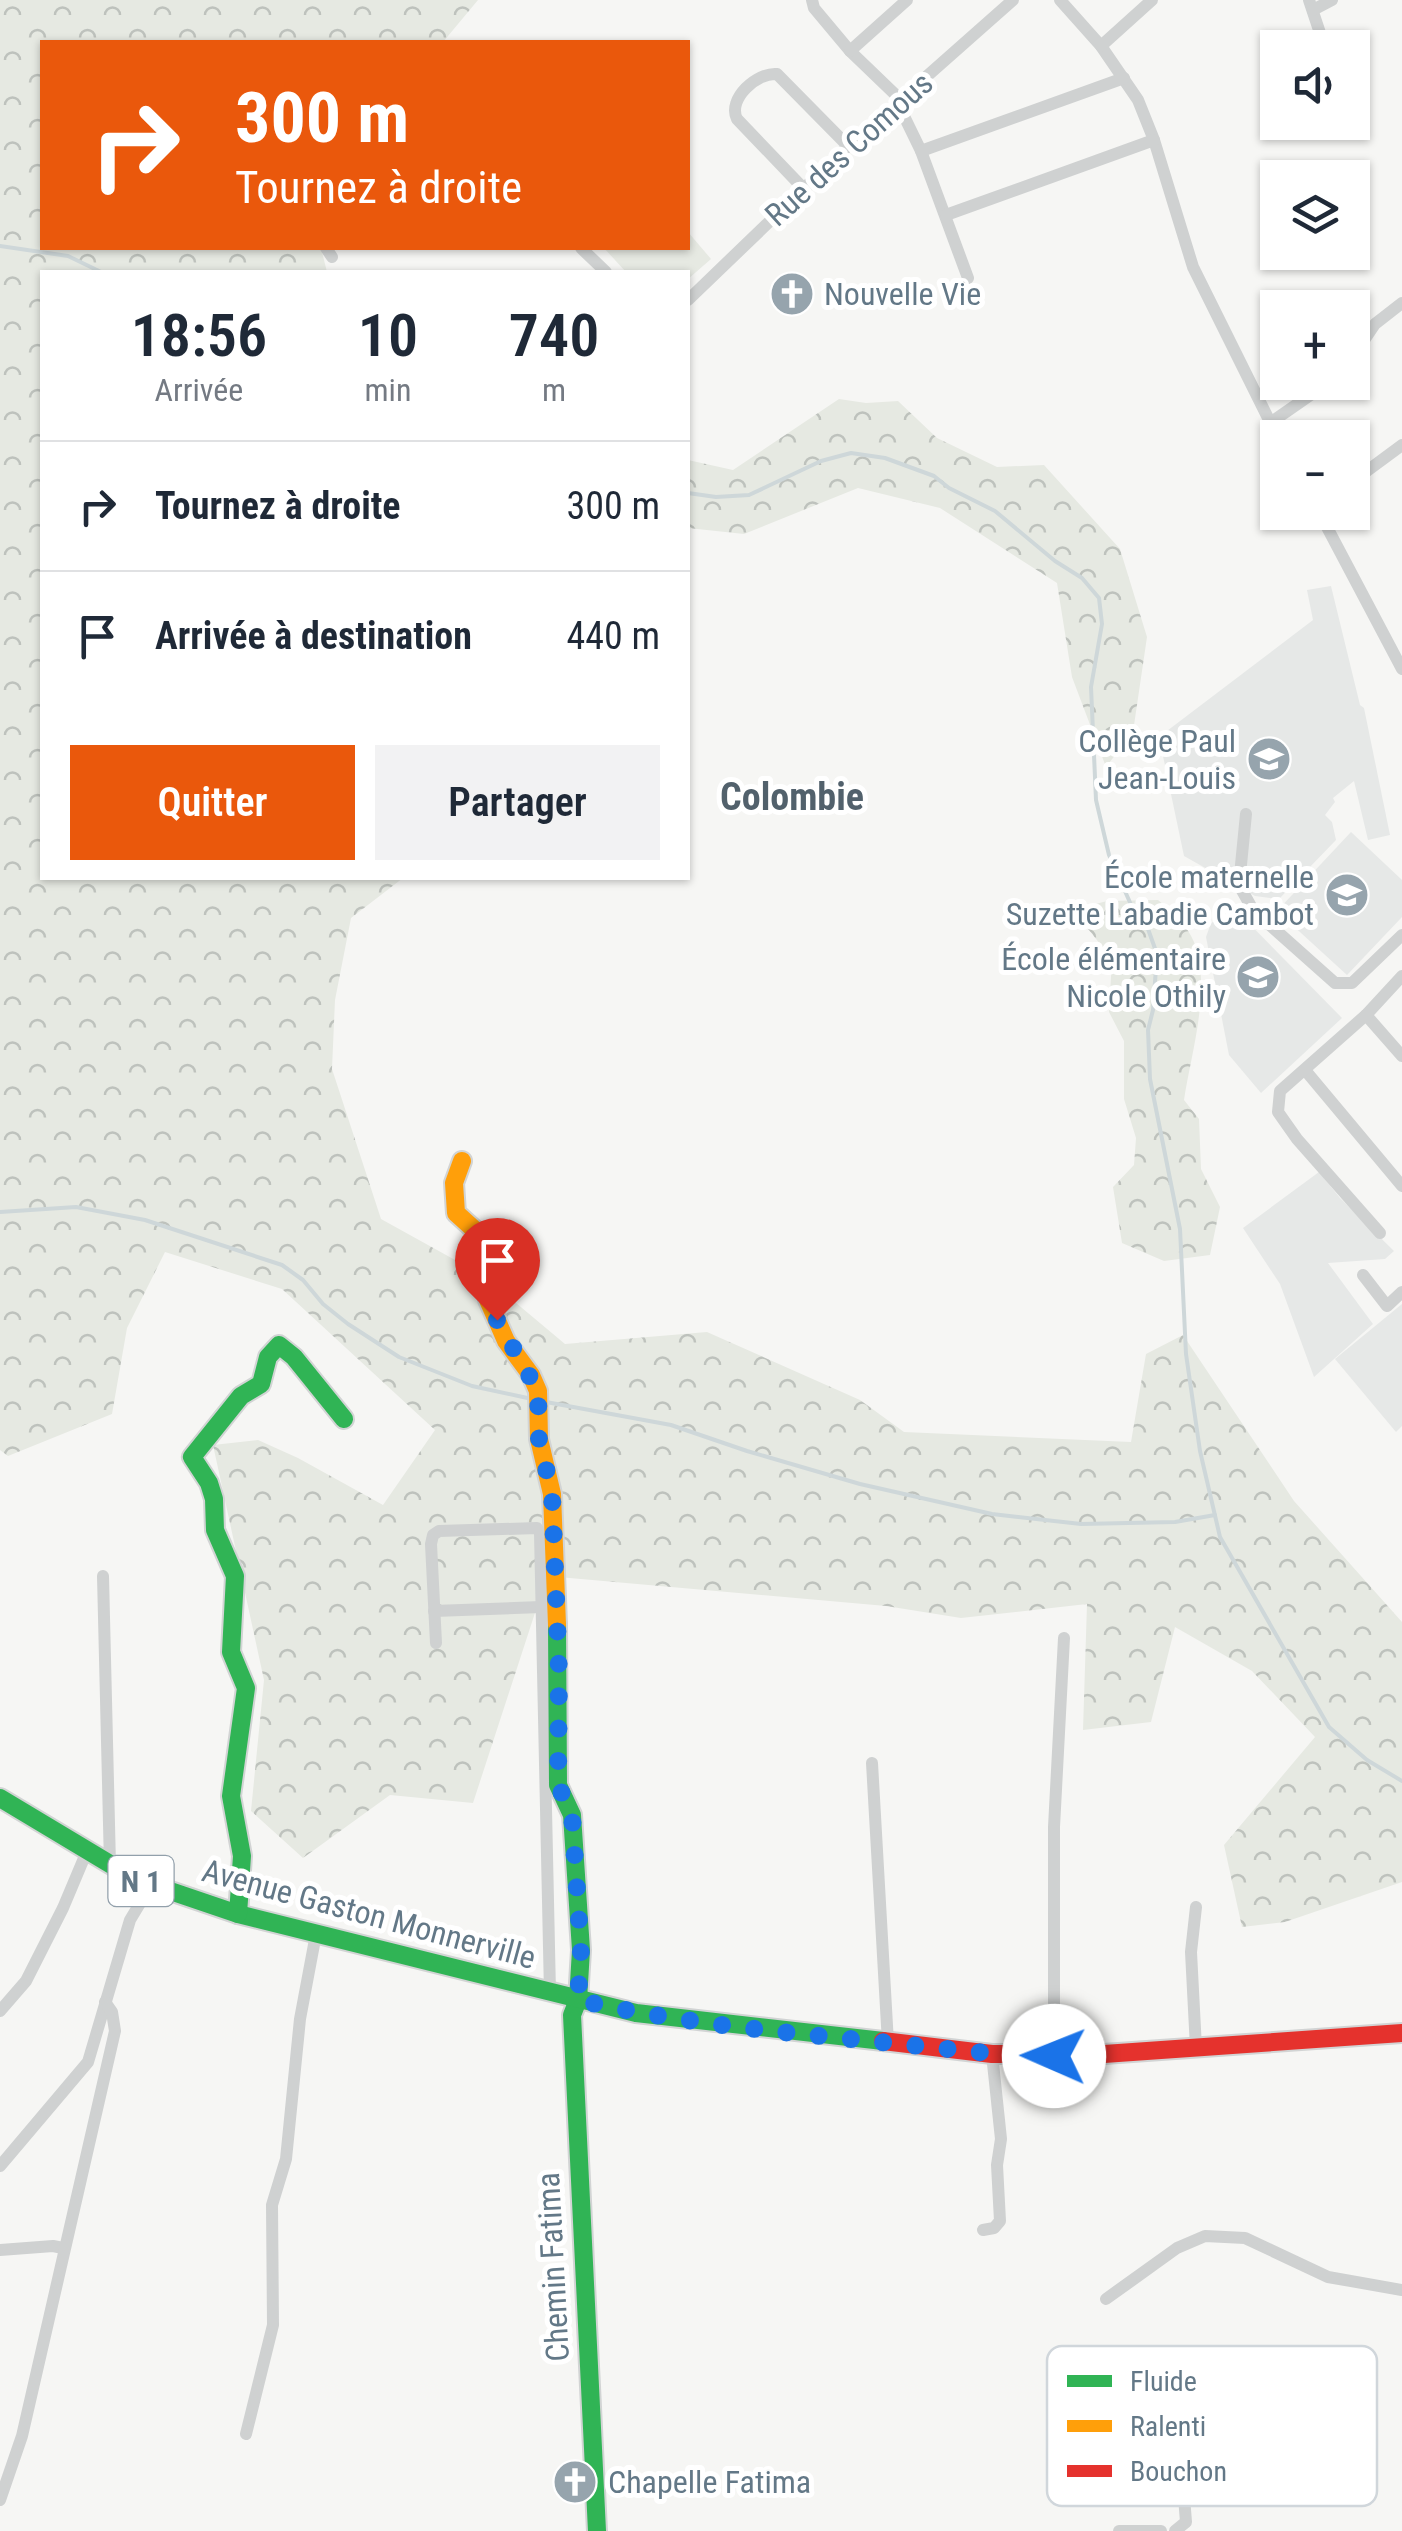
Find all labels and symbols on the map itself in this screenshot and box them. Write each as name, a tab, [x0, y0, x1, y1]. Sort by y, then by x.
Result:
street label: Rue des Comous	[758, 64, 940, 234]
church icon: Nouvelle Vie	[769, 271, 815, 317]
place label: Nouvelle Vie	[824, 275, 981, 313]
place label: Collège Paul Jean-Louis	[1078, 722, 1236, 797]
school or university icon: Collège Paul Jean-Louis	[1246, 736, 1292, 782]
district label: Colombie	[720, 775, 864, 819]
place label: École maternelle Suzette Labadie Cambot	[1006, 858, 1314, 933]
school or university icon: École maternelle Suzette Labadie Cambot	[1324, 872, 1370, 918]
place label: École élémentaire Nicole Othily	[1001, 940, 1226, 1015]
school or university icon: École élémentaire Nicole Othily	[1235, 954, 1281, 1000]
pin	[455, 1218, 540, 1321]
street label: Avenue Gaston Monnerville	[198, 1851, 540, 1977]
road number: N 1	[108, 1856, 174, 1906]
position arrow	[1002, 2004, 1106, 2108]
street label: Chemin Fatima	[529, 2171, 577, 2363]
legend	[1047, 2346, 1377, 2506]
text: Fluide	[1130, 2365, 1197, 2398]
text: Ralenti	[1130, 2410, 1206, 2443]
text: Bouchon	[1130, 2455, 1227, 2488]
church icon: Chapelle Fatima	[552, 2459, 598, 2505]
place label: Chapelle Fatima	[608, 2463, 811, 2501]

